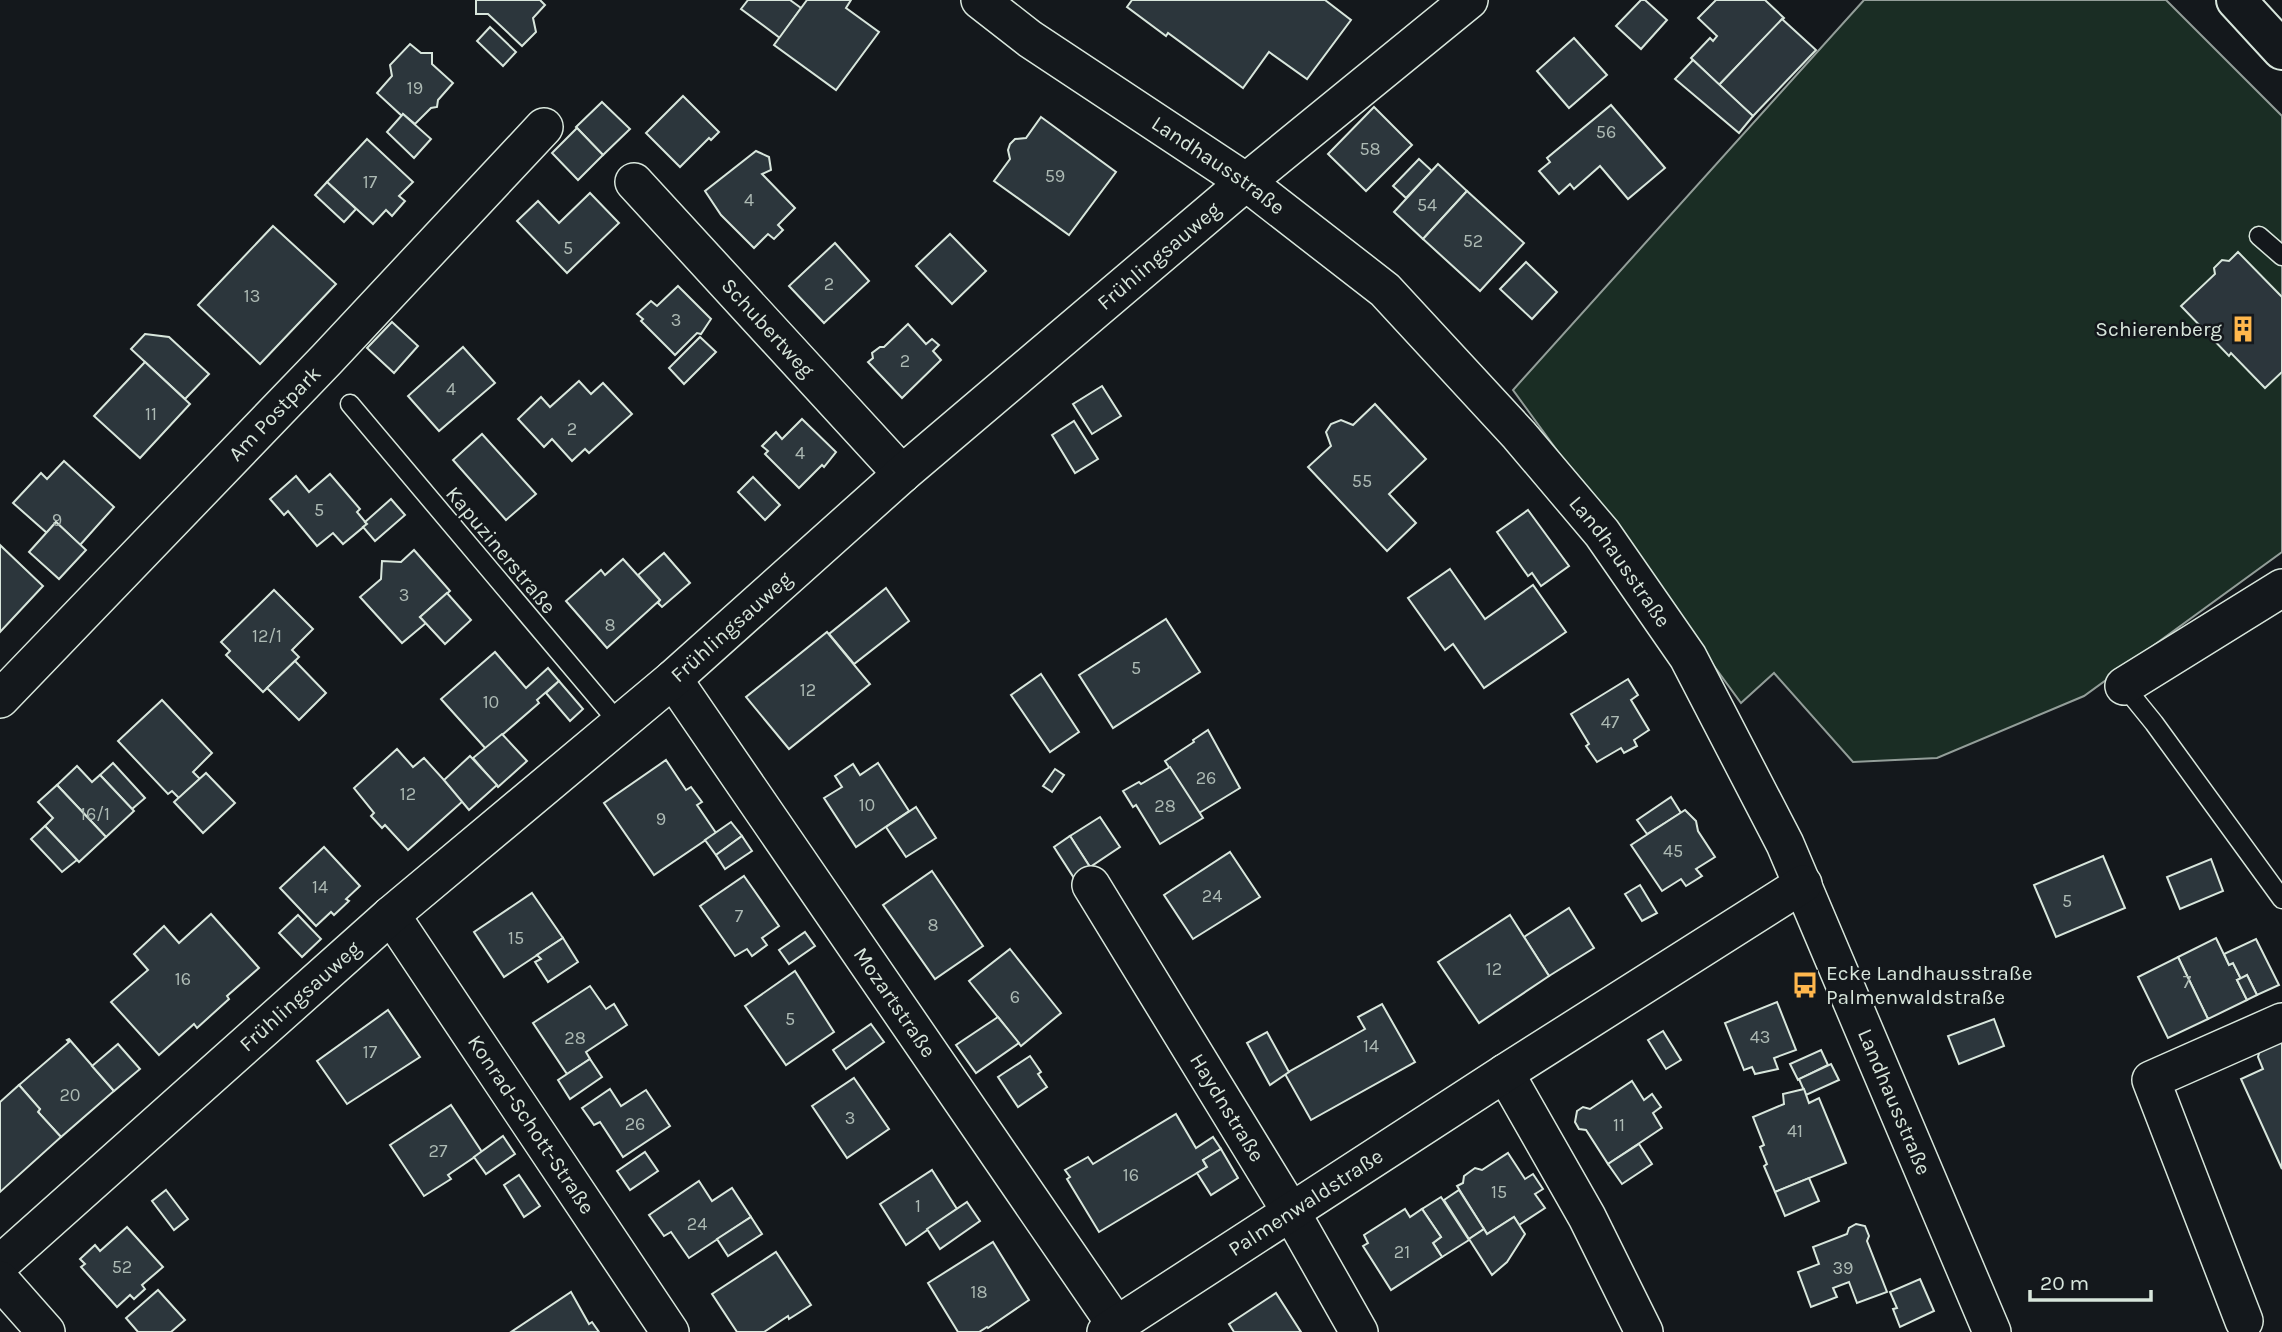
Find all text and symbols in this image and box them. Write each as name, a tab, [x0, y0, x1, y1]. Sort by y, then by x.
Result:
house number: 19	[407, 77, 423, 99]
street label: Landhausstraße	[1147, 111, 1289, 220]
house number: 56	[1596, 121, 1616, 143]
house number: 58	[1359, 138, 1381, 160]
house number: 59	[1045, 165, 1065, 187]
house number: 17	[363, 171, 378, 193]
house number: 4	[744, 189, 754, 211]
house number: 54	[1417, 194, 1437, 216]
street label: Frühlingsauweg	[1092, 197, 1225, 315]
house number: 52	[1463, 230, 1483, 252]
house number: 5	[563, 237, 573, 259]
house number: 2	[824, 273, 834, 295]
street label: Schubertweg	[717, 274, 819, 382]
house number: 13	[244, 285, 260, 307]
house number: 3	[671, 309, 681, 331]
building icon: Schierenberg	[2228, 314, 2258, 344]
place label: Schierenberg	[2095, 317, 2222, 341]
house number: 2	[900, 350, 910, 372]
street label: Am Postpark	[224, 361, 326, 466]
house number: 4	[446, 378, 456, 400]
house number: 11	[145, 403, 157, 425]
house number: 2	[567, 418, 577, 440]
house number: 4	[795, 442, 805, 464]
house number: 55	[1352, 470, 1372, 492]
street label: Kapuzinerstraße	[441, 482, 561, 618]
street label: Landhausstraße	[1564, 491, 1676, 632]
house number: 5	[314, 499, 324, 521]
house number: 9	[52, 509, 62, 531]
street label: Frühlingsauweg	[666, 566, 797, 687]
house number: 3	[399, 584, 409, 606]
house number: 8	[604, 614, 616, 636]
house number: 12/1	[252, 625, 282, 647]
house number: 5	[1131, 657, 1141, 679]
house number: 12	[800, 679, 816, 701]
house number: 10	[483, 691, 499, 713]
house number: 47	[1601, 711, 1620, 733]
house number: 26	[1196, 767, 1216, 789]
house number: 12	[400, 783, 416, 805]
house number: 10	[859, 794, 875, 816]
house number: 28	[1154, 795, 1176, 817]
house number: 16/1	[80, 803, 110, 825]
house number: 9	[656, 808, 666, 830]
house number: 45	[1663, 840, 1683, 862]
house number: 14	[312, 876, 328, 898]
house number: 24	[1202, 885, 1222, 907]
house number: 5	[2062, 890, 2072, 912]
house number: 7	[735, 905, 744, 927]
house number: 8	[927, 914, 939, 936]
house number: 15	[508, 927, 524, 949]
street label: Frühlingsauweg	[235, 936, 365, 1057]
street label: Mozartstraße	[849, 943, 941, 1062]
house number: 12	[1486, 958, 1502, 980]
place label: Ecke Landhausstraße Palmenwaldstraße	[1826, 961, 2032, 1009]
house number: 16	[175, 968, 191, 990]
bus stop icon: Ecke Landhausstraße Palmenwaldstraße	[1790, 970, 1820, 1000]
house number: 7	[2183, 971, 2192, 993]
house number: 6	[1010, 986, 1020, 1008]
house number: 5	[785, 1008, 795, 1030]
street label: Landhausstraße	[1853, 1025, 1936, 1179]
house number: 43	[1750, 1026, 1770, 1048]
house number: 28	[564, 1027, 586, 1049]
street label: Konrad-Schott-Straße	[463, 1030, 600, 1218]
house number: 14	[1363, 1035, 1379, 1057]
house number: 17	[363, 1041, 378, 1063]
street label: Haydnstraße	[1185, 1049, 1269, 1166]
house number: 20	[59, 1084, 81, 1106]
house number: 3	[845, 1107, 855, 1129]
house number: 26	[625, 1113, 645, 1135]
house number: 11	[1613, 1114, 1625, 1136]
house number: 41	[1787, 1120, 1803, 1142]
house number: 27	[429, 1140, 448, 1162]
street label: Palmenwaldstraße	[1224, 1144, 1387, 1261]
house number: 16	[1123, 1164, 1139, 1186]
house number: 15	[1491, 1181, 1507, 1203]
house number: 1	[915, 1195, 921, 1217]
house number: 24	[687, 1213, 707, 1235]
house number: 21	[1394, 1241, 1410, 1263]
house number: 52	[112, 1256, 132, 1278]
house number: 39	[1832, 1257, 1854, 1279]
scale bar	[2030, 1258, 2151, 1302]
text: 20 m	[2040, 1271, 2089, 1295]
house number: 18	[970, 1281, 988, 1303]

